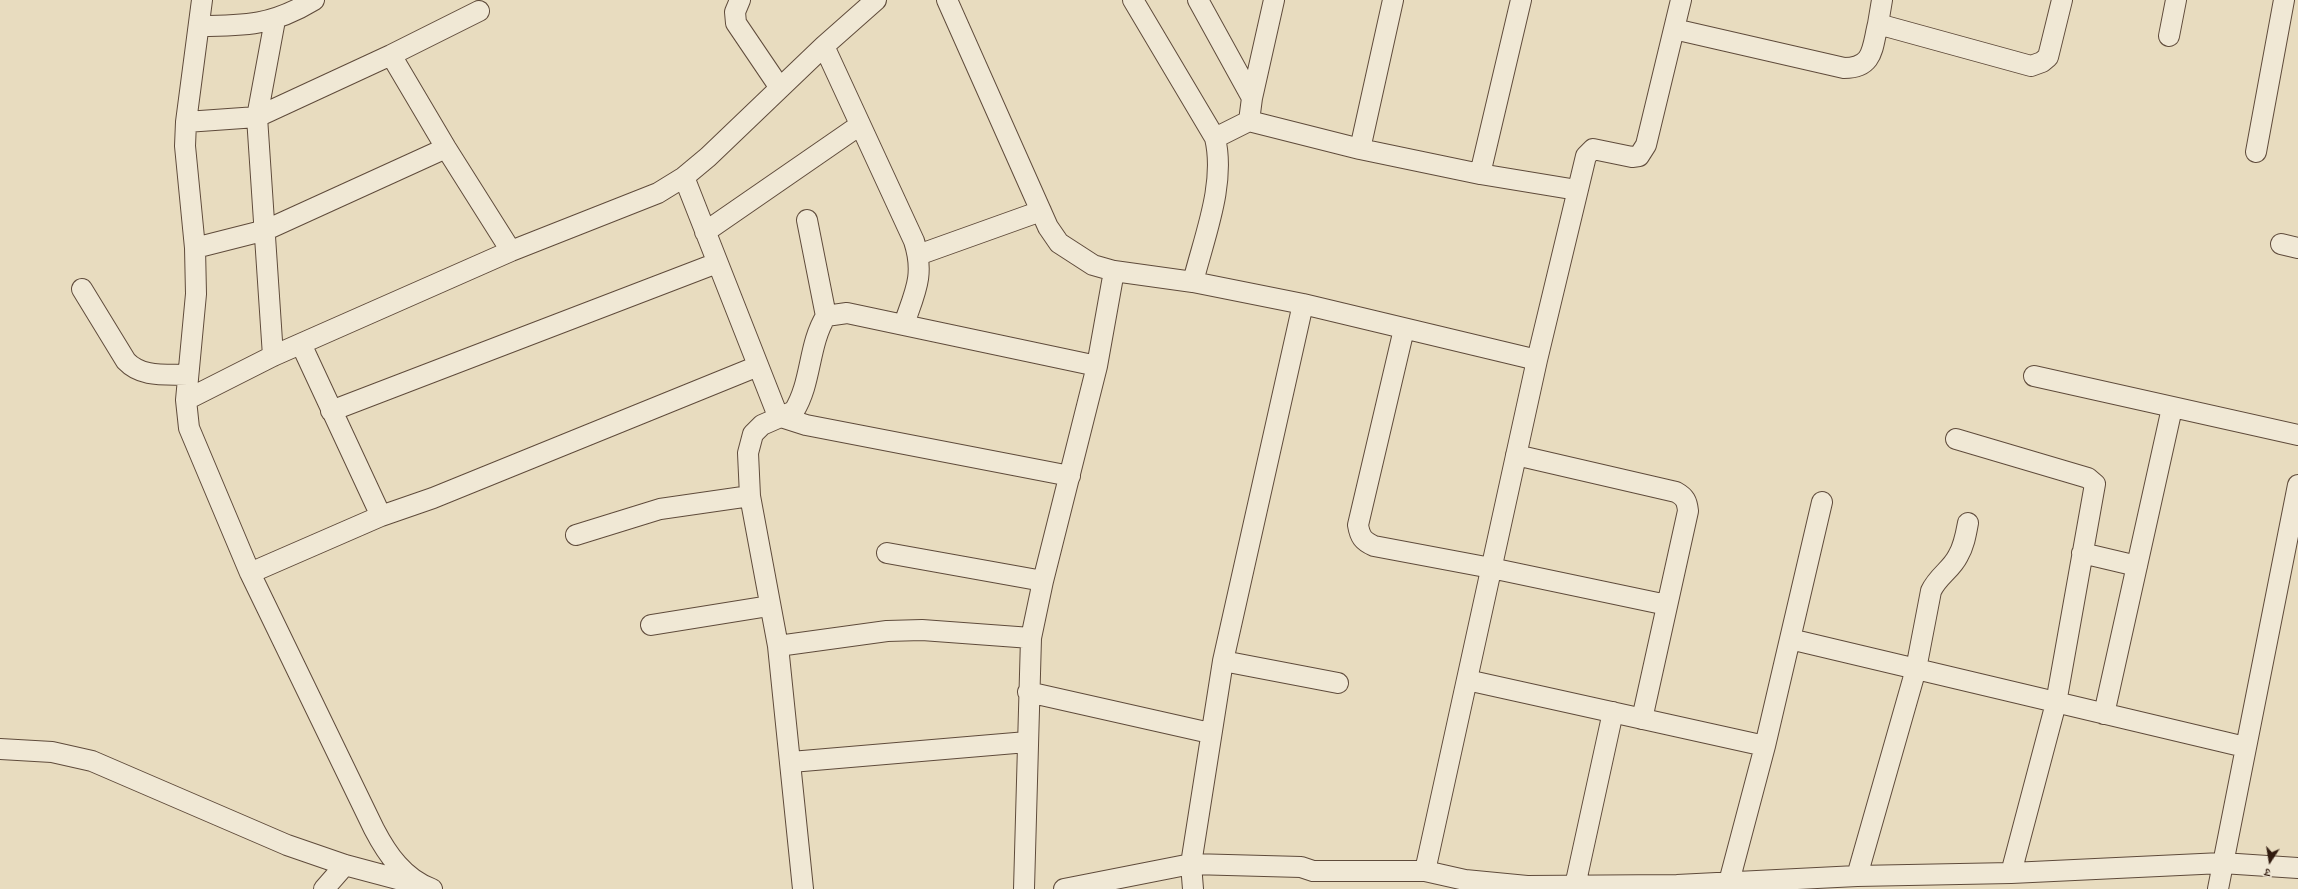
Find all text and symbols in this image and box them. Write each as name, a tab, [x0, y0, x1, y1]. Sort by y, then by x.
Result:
north arrow	[2250, 841, 2290, 881]
text: उ	[2263, 865, 2272, 880]

